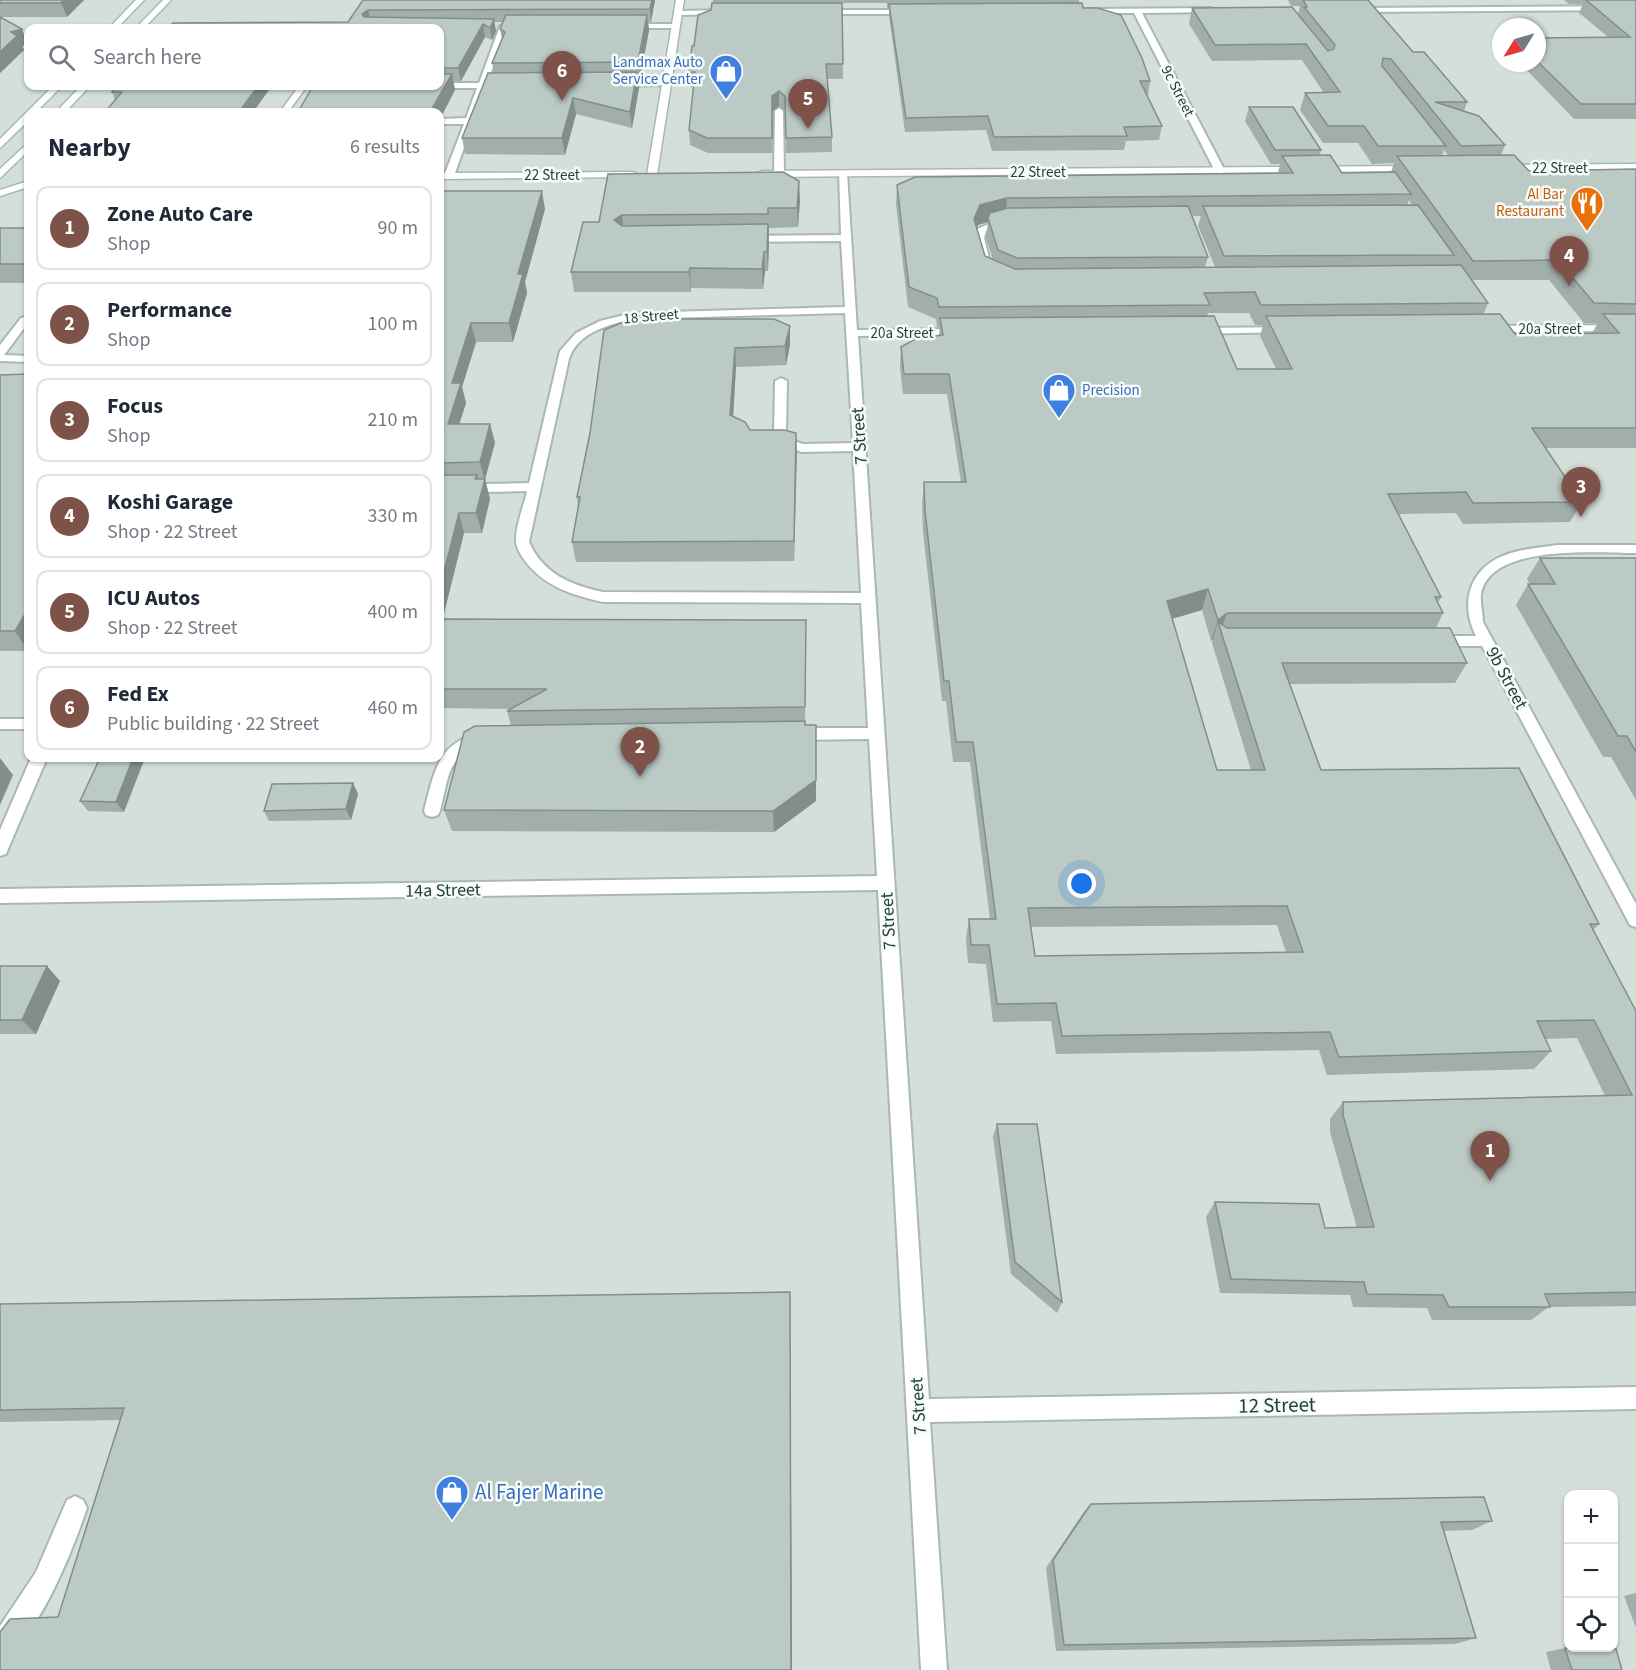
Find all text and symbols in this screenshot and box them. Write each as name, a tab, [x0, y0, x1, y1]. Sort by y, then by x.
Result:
north arrow	[1492, 18, 1546, 72]
search box	[24, 24, 444, 90]
icon: search	[45, 41, 78, 74]
text: Search here	[93, 41, 201, 73]
pin: 6	[542, 51, 582, 101]
place label: Landmax Auto Service Center	[613, 52, 704, 90]
shop icon: Landmax Auto Service Center	[708, 53, 744, 100]
street label: 9c Street	[1156, 62, 1199, 120]
pin: 5	[788, 80, 828, 129]
text: Nearby	[48, 129, 131, 166]
text: 6 results	[350, 133, 420, 161]
street label: 22 Street	[1532, 158, 1588, 179]
street label: 22 Street	[1010, 162, 1066, 183]
street label: 22 Street	[524, 165, 580, 186]
place label: Al Bar Restaurant	[1496, 184, 1565, 222]
restaurant icon: Al Bar Restaurant	[1569, 185, 1605, 232]
text: Zone Auto Care	[107, 198, 253, 230]
text: 1	[64, 214, 75, 242]
text: 90 m	[378, 214, 418, 242]
text: Shop	[107, 230, 151, 258]
pin: 4	[1550, 236, 1588, 286]
text: Performance	[107, 294, 232, 326]
street label: 18 Street	[622, 304, 680, 329]
text: 2	[64, 310, 75, 338]
text: 100 m	[368, 310, 418, 338]
street label: 20a Street	[1518, 319, 1582, 340]
street label: 20a Street	[870, 323, 934, 344]
text: Shop	[107, 326, 151, 354]
shop icon: Precision	[1041, 372, 1077, 419]
place label: Precision	[1082, 380, 1140, 401]
text: Focus	[107, 390, 163, 422]
text: 3	[64, 406, 75, 434]
text: 210 m	[368, 406, 418, 434]
street label: 7 Street	[845, 406, 874, 466]
text: Shop	[107, 422, 151, 450]
pin: 3	[1562, 468, 1600, 517]
text: Koshi Garage	[107, 486, 233, 518]
text: 4	[64, 502, 75, 530]
text: 330 m	[368, 502, 418, 530]
text: Shop · 22 Street	[107, 518, 237, 546]
text: ICU Autos	[107, 582, 200, 614]
text: 5	[64, 598, 75, 626]
text: 400 m	[368, 598, 418, 626]
text: Shop · 22 Street	[107, 614, 237, 642]
street label: 9b Street	[1480, 643, 1533, 714]
text: Fed Ex	[107, 678, 169, 710]
text: 6	[64, 694, 75, 722]
text: 460 m	[368, 694, 418, 722]
text: Public building · 22 Street	[107, 710, 319, 738]
pin: 2	[620, 728, 660, 777]
your location	[1067, 869, 1096, 898]
street label: 14a Street	[405, 877, 481, 904]
street label: 7 Street	[875, 892, 902, 950]
pin: 1	[1470, 1132, 1510, 1181]
street label: 7 Street	[904, 1376, 933, 1436]
street label: 12 Street	[1238, 1389, 1316, 1421]
shop icon: Al Fajer Marine	[434, 1474, 470, 1521]
place label: Al Fajer Marine	[475, 1477, 604, 1507]
map controls	[1564, 1490, 1618, 1652]
button: +	[1564, 1490, 1618, 1544]
button: −	[1564, 1544, 1618, 1598]
button: locate	[1564, 1598, 1618, 1652]

